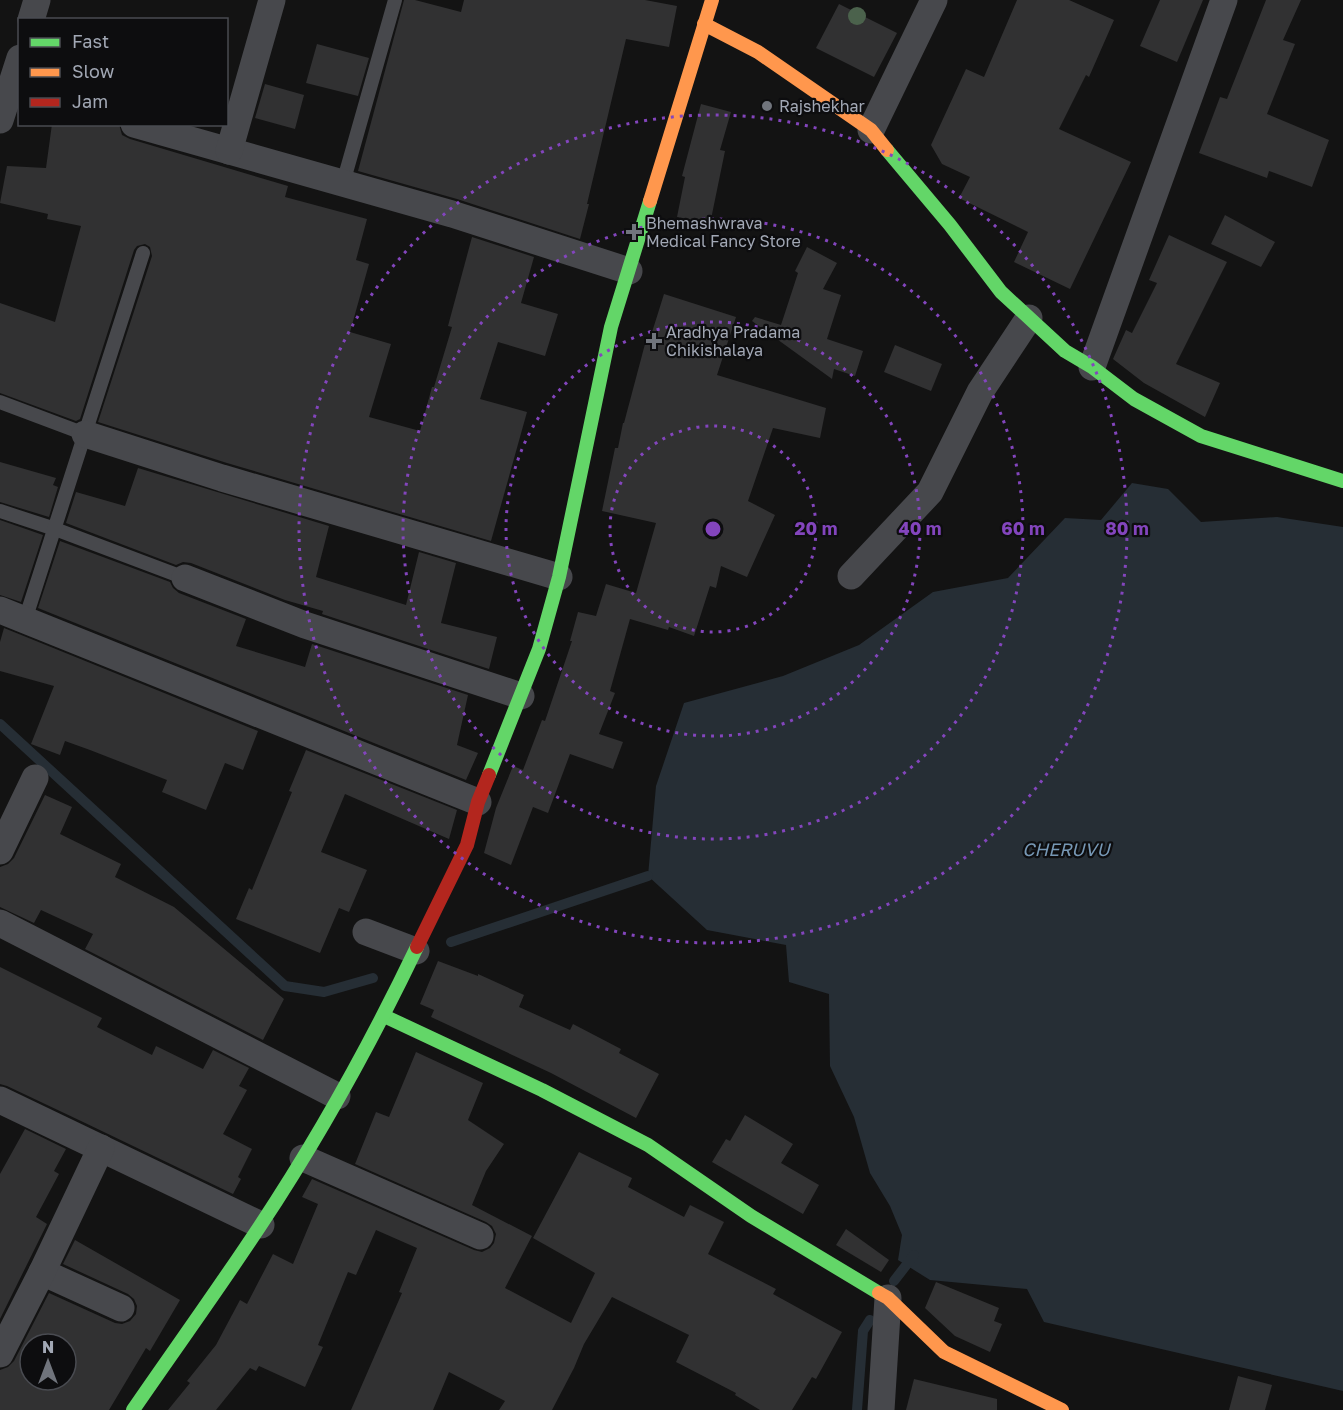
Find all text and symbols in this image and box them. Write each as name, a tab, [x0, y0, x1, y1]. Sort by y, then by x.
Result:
legend	[18, 18, 228, 126]
text: Fast	[72, 30, 109, 52]
text: Slow	[72, 60, 115, 82]
text: Jam	[72, 90, 108, 112]
place label: Rajshekhar	[779, 96, 865, 116]
marker: Rajshekhar	[760, 99, 774, 113]
place label: Bhemashwrava Medical Fancy Store	[646, 213, 801, 251]
marker: Bhemashwrava Medical Fancy Store	[627, 225, 641, 239]
place label: Aradhya Pradama Chikishalaya	[666, 322, 800, 360]
marker: Aradhya Pradama Chikishalaya	[647, 334, 661, 348]
text: 20 m	[795, 517, 837, 539]
text: 40 m	[898, 517, 942, 539]
text: 60 m	[1001, 517, 1045, 539]
text: 80 m	[1105, 517, 1149, 539]
centre of rings	[703, 519, 723, 539]
water label: CHERUVU	[1022, 838, 1112, 860]
north arrow	[18, 1332, 78, 1392]
text: N	[42, 1337, 54, 1357]

